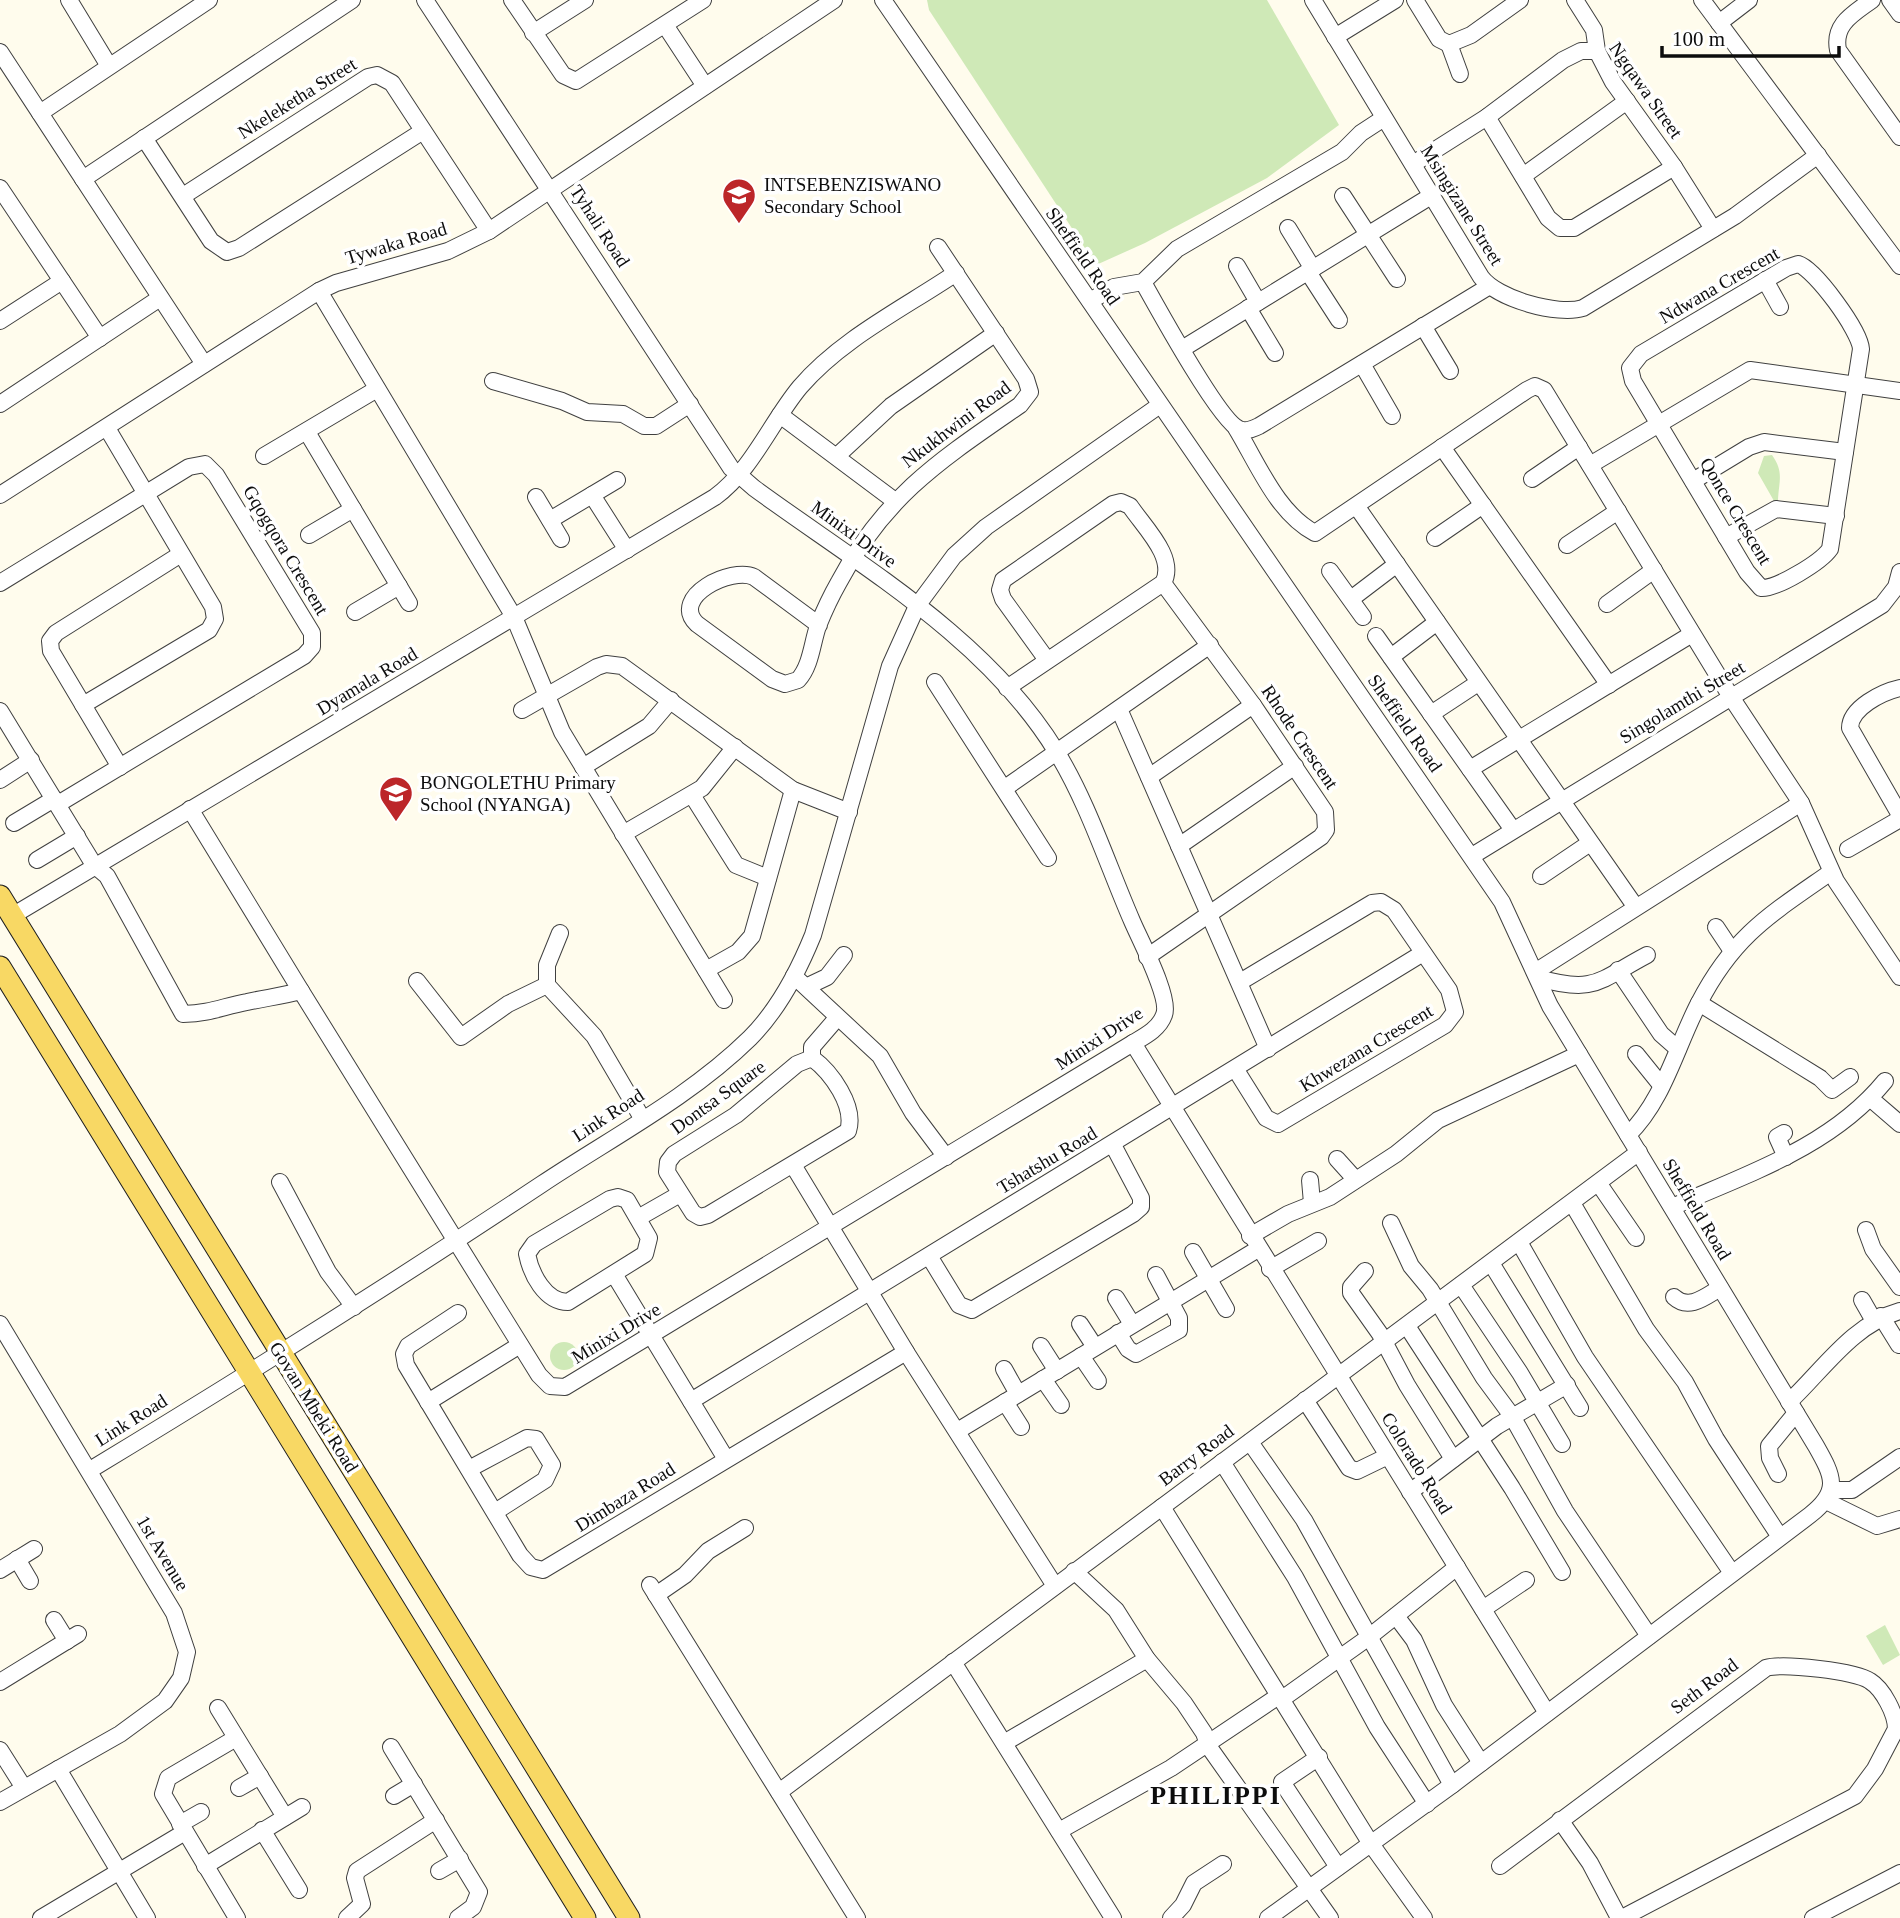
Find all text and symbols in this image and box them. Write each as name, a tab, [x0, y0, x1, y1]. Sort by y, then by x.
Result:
scale bar	[1662, 14, 1839, 58]
text: 100 m	[1672, 27, 1725, 51]
street label: Ngqawa Street	[1605, 38, 1687, 143]
street label: Nkeleketha Street	[234, 53, 361, 143]
street label: Msingizane Street	[1417, 141, 1508, 270]
place label: INTSEBENZISWANO Secondary School	[764, 174, 941, 217]
school or university icon: INTSEBENZISWANO Secondary School	[720, 176, 758, 225]
street label: Tyhali Road	[566, 181, 634, 271]
street label: Sheffield Road	[1042, 203, 1125, 309]
street label: Tywaka Road	[343, 218, 450, 268]
street label: Ndwana Crescent	[1655, 242, 1783, 328]
street label: Nkukhwini Road	[898, 376, 1015, 472]
street label: Qonce Crescent	[1696, 454, 1776, 569]
street label: Gqogqora Crescent	[239, 481, 333, 619]
street label: Minixi Drive	[807, 496, 901, 572]
street label: Dyamala Road	[313, 643, 421, 719]
street label: Singolamthi Street	[1616, 656, 1749, 748]
street label: Sheffield Road	[1364, 670, 1447, 776]
street label: Rhode Crescent	[1258, 681, 1343, 794]
place label: BONGOLETHU Primary School (NYANGA)	[420, 772, 616, 816]
school or university icon: BONGOLETHU Primary School (NYANGA)	[377, 774, 415, 823]
street label: Khwezana Crescent	[1296, 1000, 1437, 1096]
street label: Minixi Drive	[1051, 1002, 1147, 1074]
street label: Dontsa Square	[667, 1056, 769, 1138]
street label: Link Road	[568, 1084, 648, 1146]
street label: Tshatshu Road	[994, 1122, 1101, 1198]
street label: Sheffield Road	[1659, 1155, 1736, 1264]
street label: Minixi Drive	[568, 1298, 664, 1368]
street label: Govan Mbeki Road	[265, 1338, 363, 1477]
street label: Link Road	[91, 1389, 171, 1450]
street label: Colorado Road	[1377, 1408, 1457, 1518]
street label: Barry Road	[1154, 1420, 1238, 1490]
street label: Dimbaza Road	[571, 1458, 679, 1536]
street label: 1st Avenue	[132, 1512, 194, 1594]
street label: Seth Road	[1666, 1654, 1742, 1718]
district label: PHILIPPI	[1150, 1781, 1282, 1810]

